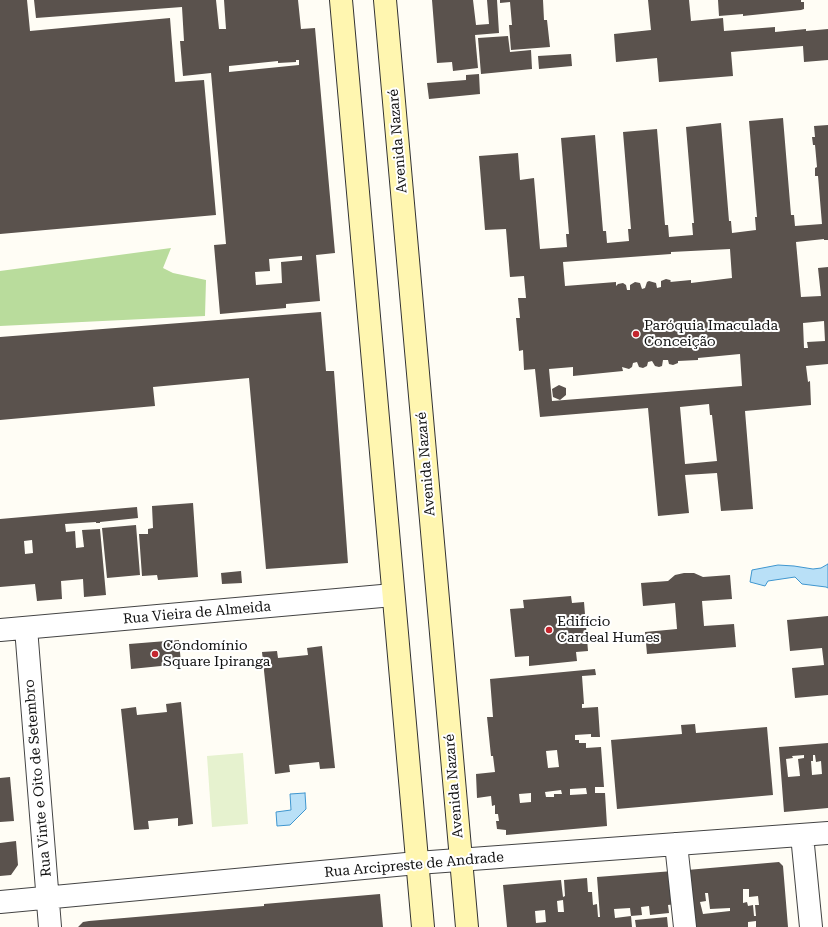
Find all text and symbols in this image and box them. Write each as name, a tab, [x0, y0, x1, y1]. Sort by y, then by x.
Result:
street label: Avenida Nazaré	[385, 88, 411, 194]
place label: Paróquia Imaculada Conceição	[644, 318, 778, 350]
marker: Paróquia Imaculada Conceição	[631, 329, 641, 339]
street label: Avenida Nazaré	[413, 411, 439, 517]
street label: Rua Vieira de Almeida	[122, 598, 272, 628]
place label: Edifício Cardeal Humes	[557, 614, 660, 646]
marker: Edifício Cardeal Humes	[544, 625, 554, 635]
place label: Condomínio Square Ipiranga	[163, 638, 270, 670]
marker: Condomínio Square Ipiranga	[150, 649, 160, 659]
street label: Rua Vinte e Oito de Setembro	[21, 678, 55, 878]
street label: Avenida Nazaré	[441, 733, 467, 839]
street label: Rua Arcipreste de Andrade	[324, 849, 504, 881]

